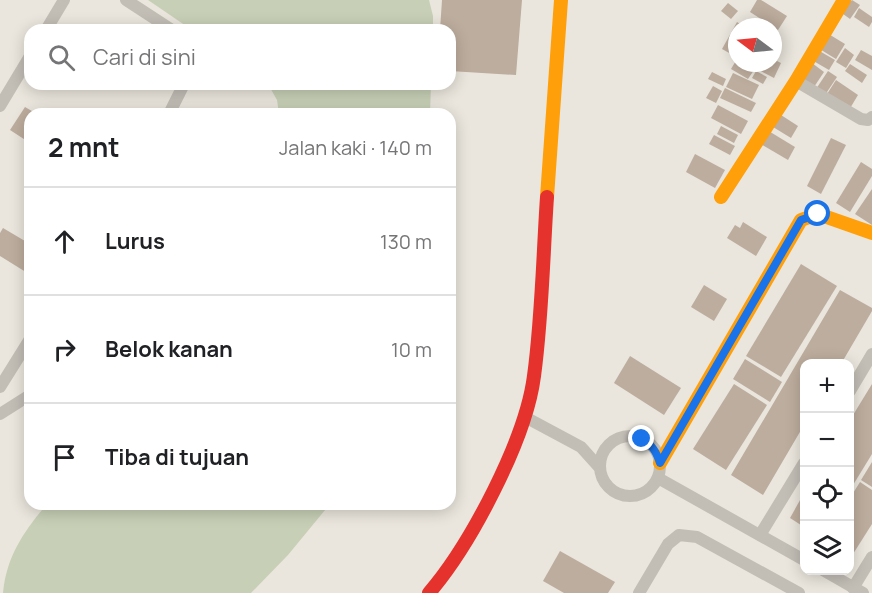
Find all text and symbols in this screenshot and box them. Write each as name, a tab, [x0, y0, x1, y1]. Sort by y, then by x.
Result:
north arrow	[728, 18, 782, 72]
search box	[24, 24, 456, 90]
icon: search	[45, 41, 78, 74]
text: Cari di sini	[93, 42, 196, 72]
text: 2 mnt	[48, 129, 120, 165]
text: Jalan kaki · 140 m	[279, 134, 432, 161]
route start	[804, 200, 830, 226]
icon: ahead	[48, 225, 81, 258]
text: Lurus	[105, 226, 165, 256]
text: 130 m	[380, 228, 432, 255]
icon: right	[48, 333, 81, 366]
text: Belok kanan	[105, 334, 233, 364]
text: 10 m	[391, 336, 432, 363]
map controls	[800, 359, 854, 575]
button: +	[800, 359, 854, 413]
button: −	[800, 413, 854, 467]
route end	[628, 425, 654, 451]
icon: arrive	[48, 441, 81, 474]
text: Tiba di tujuan	[105, 442, 249, 472]
button: locate	[800, 467, 854, 521]
button: layers	[800, 521, 854, 575]

